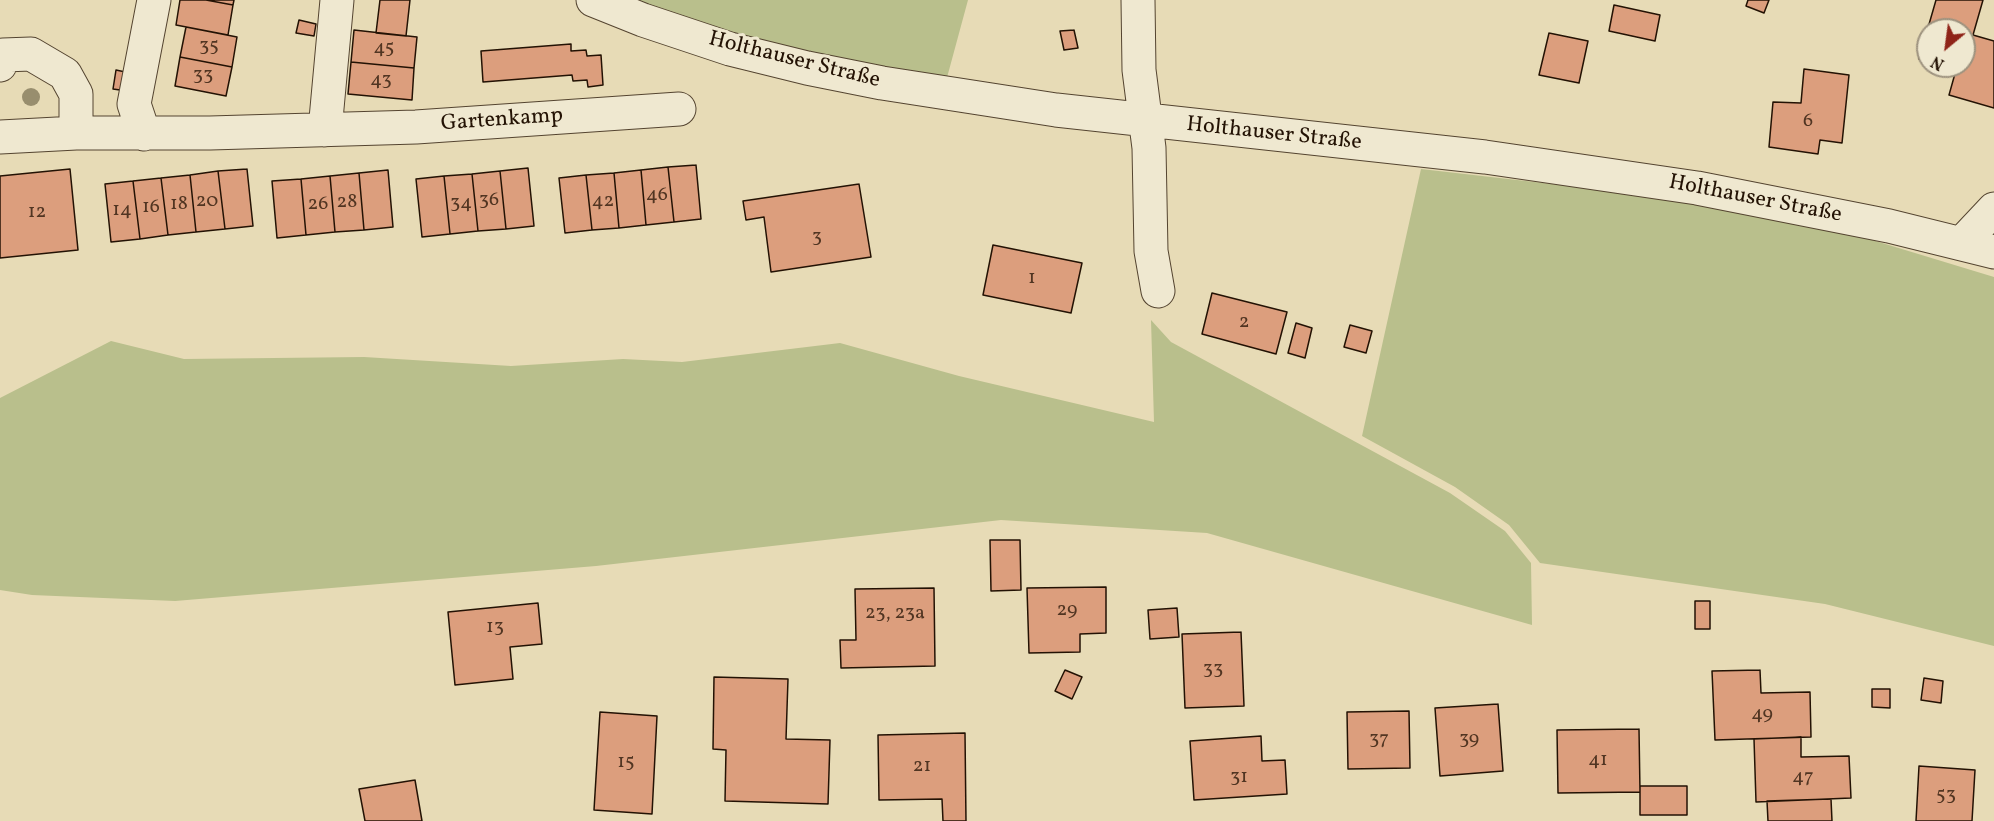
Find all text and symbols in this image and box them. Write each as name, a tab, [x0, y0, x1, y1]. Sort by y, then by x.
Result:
north arrow	[1916, 18, 1976, 78]
street label: Holthauser Straße	[705, 27, 883, 95]
house number: 35	[199, 35, 219, 59]
house number: 45	[374, 37, 394, 61]
text: N	[1928, 50, 1949, 74]
house number: 33	[193, 64, 213, 88]
house number: 43	[370, 69, 392, 93]
street label: Gartenkamp	[440, 104, 564, 138]
house number: 6	[1803, 110, 1813, 134]
street label: Holthauser Straße	[1185, 113, 1363, 157]
street label: Holthauser Straße	[1666, 170, 1844, 230]
house number: 46	[646, 184, 668, 208]
house number: 36	[479, 189, 499, 213]
house number: 20	[196, 190, 218, 214]
house number: 42	[592, 190, 614, 214]
house number: 28	[337, 191, 357, 215]
house number: 34	[450, 192, 472, 216]
house number: 18	[170, 193, 188, 217]
house number: 26	[308, 193, 328, 217]
house number: 16	[142, 196, 160, 220]
house number: 14	[112, 199, 132, 223]
house number: 12	[28, 201, 46, 225]
house number: 3	[812, 226, 822, 250]
house number: 1	[1028, 267, 1036, 291]
house number: 2	[1239, 311, 1249, 335]
house number: 29	[1057, 599, 1077, 623]
house number: 23, 23a	[865, 602, 925, 626]
house number: 13	[486, 616, 504, 640]
house number: 33	[1203, 658, 1223, 682]
house number: 49	[1751, 703, 1773, 727]
house number: 37	[1369, 728, 1389, 752]
house number: 39	[1459, 728, 1479, 752]
house number: 41	[1588, 749, 1608, 773]
house number: 15	[617, 751, 635, 775]
house number: 21	[913, 755, 931, 779]
house number: 31	[1230, 766, 1248, 790]
house number: 47	[1792, 766, 1814, 790]
house number: 53	[1936, 784, 1956, 808]

